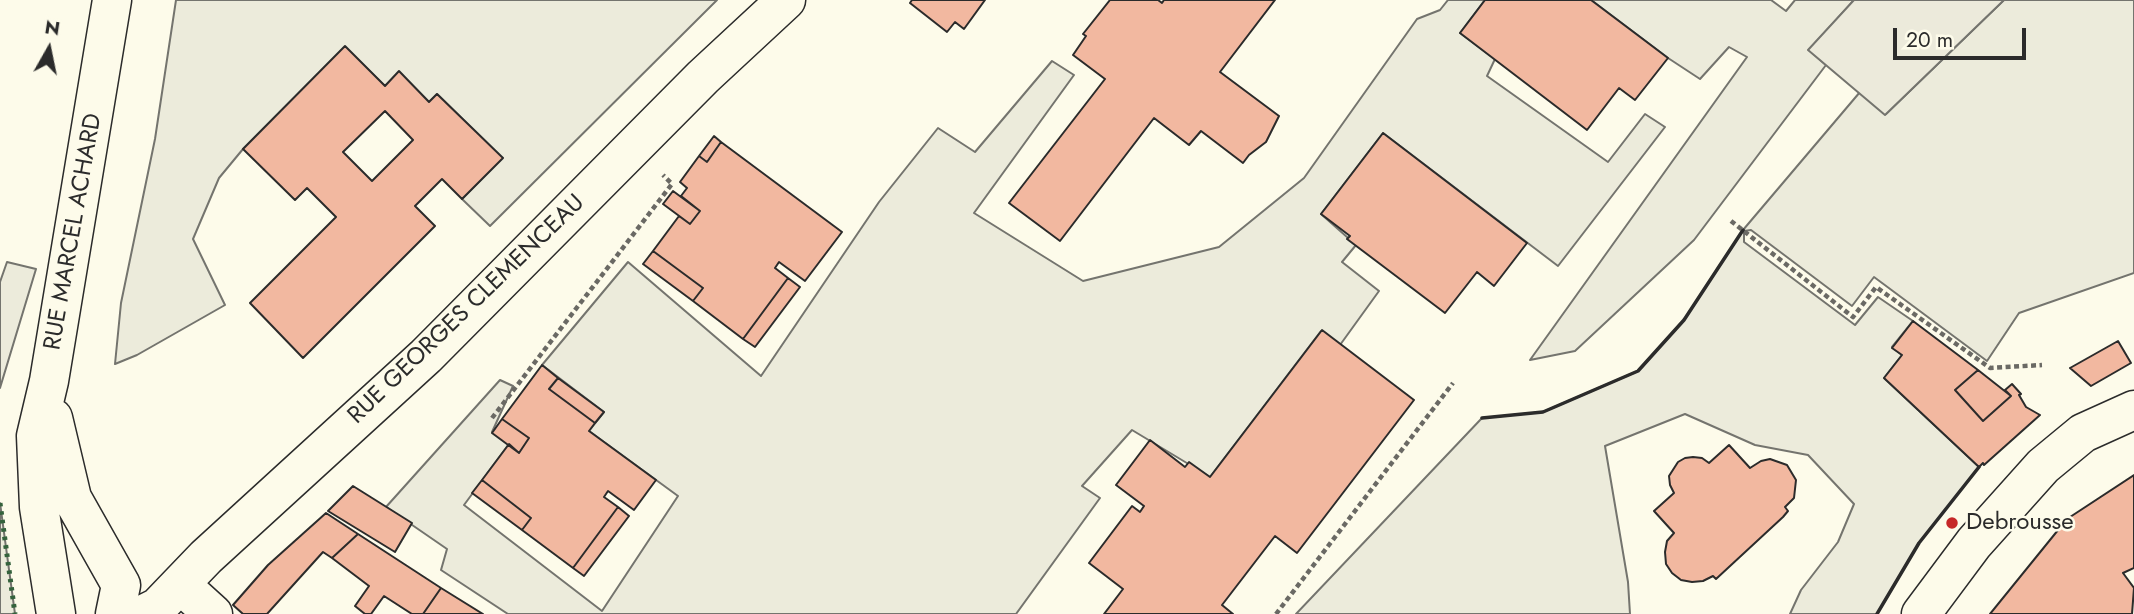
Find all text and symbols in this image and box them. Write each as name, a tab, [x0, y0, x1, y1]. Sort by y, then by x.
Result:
text: N	[43, 13, 62, 42]
north arrow	[14, 14, 84, 84]
scale bar	[1896, 14, 2029, 58]
text: 20 m	[1906, 25, 1953, 55]
street label: RUE MARCEL ACHARD	[39, 112, 109, 352]
street label: RUE GEORGES CLEMENCEAU	[343, 189, 591, 431]
place label: Debrousse	[1966, 509, 2074, 537]
marker: Debrousse	[1944, 515, 1960, 531]

